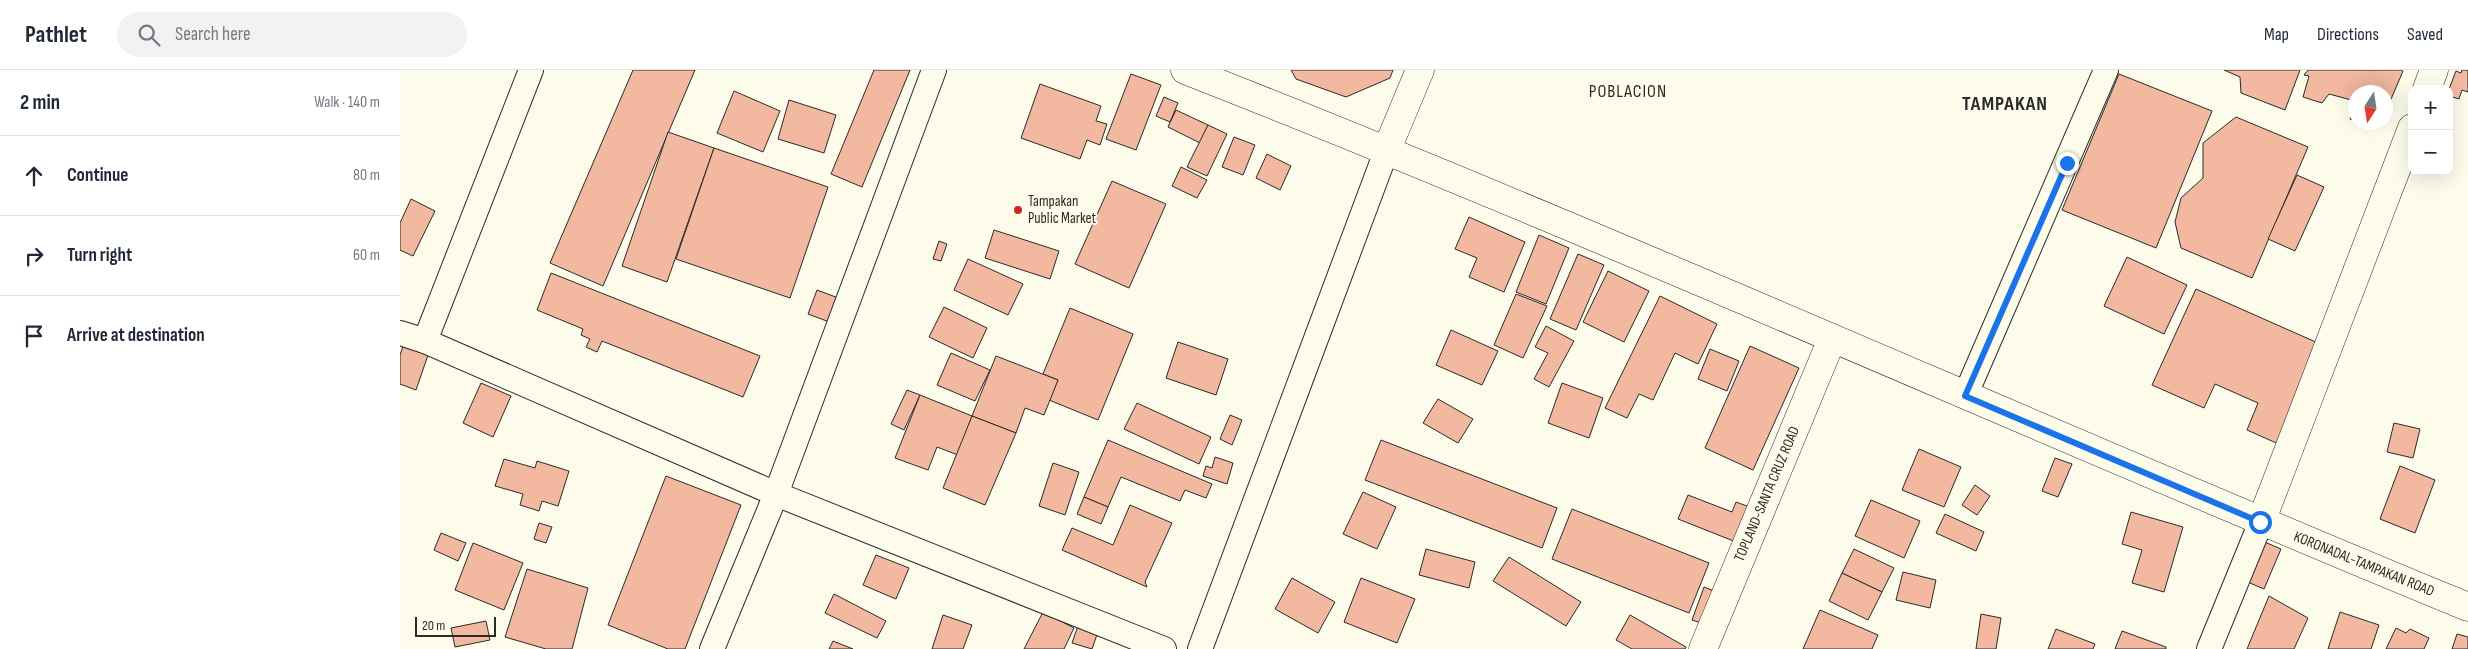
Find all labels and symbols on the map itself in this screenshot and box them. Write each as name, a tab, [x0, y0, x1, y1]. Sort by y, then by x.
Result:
district label: POBLACION	[1589, 81, 1667, 102]
north arrow	[2348, 85, 2393, 130]
district label: TAMPAKAN	[1962, 92, 2048, 116]
route end	[2056, 152, 2079, 175]
place label: Tampakan Public Market	[1028, 192, 1097, 228]
marker: Tampakan Public Market	[1012, 204, 1024, 216]
street label: TOPLAND-SANTA CRUZ ROAD	[1730, 424, 1804, 564]
route start	[2249, 511, 2272, 534]
street label: KORONADAL-TAMPAKAN ROAD	[2291, 527, 2437, 601]
scale bar	[415, 614, 496, 637]

